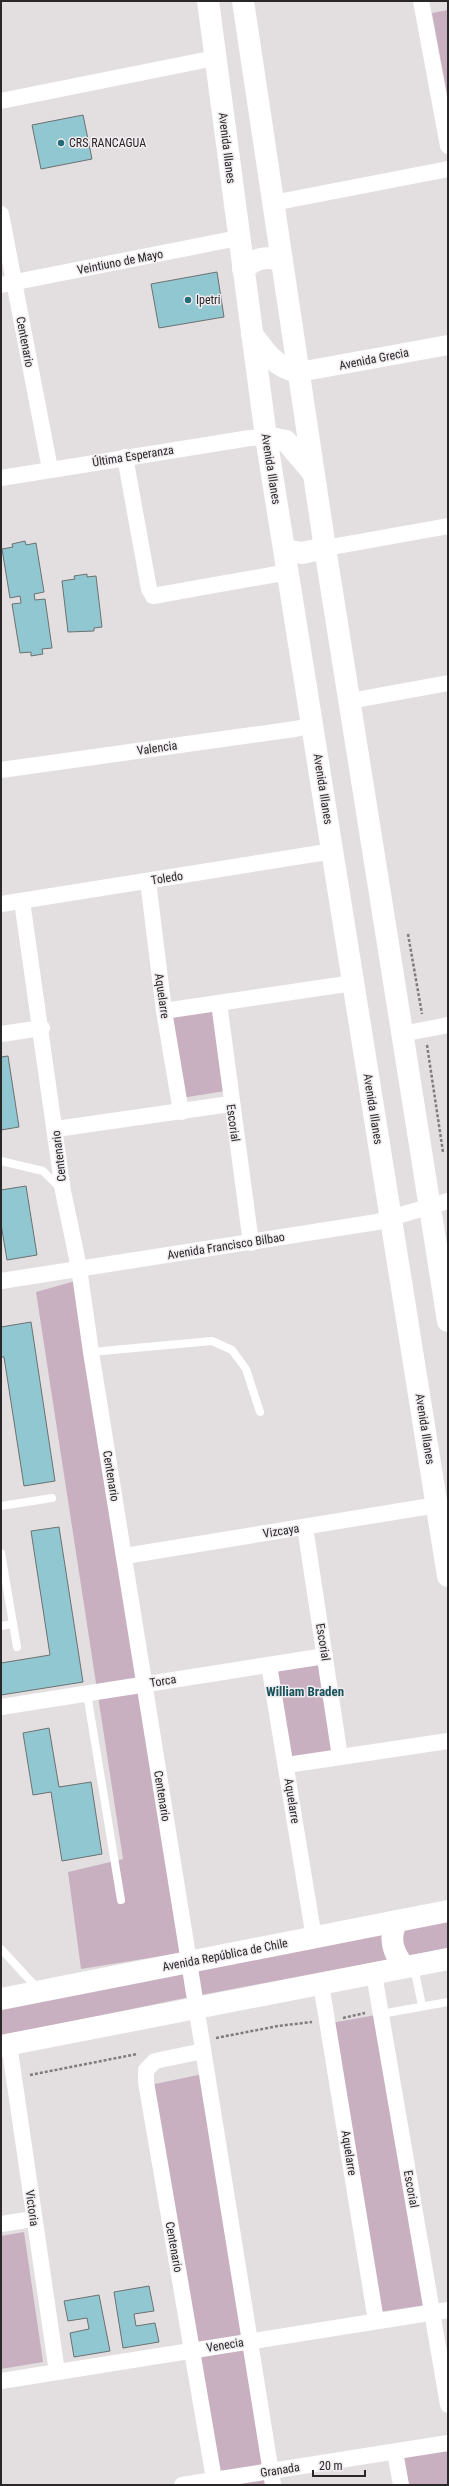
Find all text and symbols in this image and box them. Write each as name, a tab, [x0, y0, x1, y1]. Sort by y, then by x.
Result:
street label: Avenida Illanes	[216, 112, 238, 184]
place label: CRS RANCAGUA	[69, 136, 146, 150]
marker: CRS RANCAGUA	[56, 138, 66, 148]
street label: Veintiuno de Mayo	[76, 247, 164, 277]
place label: Ipetri	[196, 293, 221, 307]
marker: Ipetri	[183, 295, 193, 305]
street label: Centenario	[13, 315, 37, 369]
street label: Avenida Grecia	[338, 345, 410, 373]
street label: Avenida Illanes	[258, 433, 284, 505]
street label: Última Esperanza	[91, 442, 175, 469]
street label: Valencia	[136, 738, 178, 758]
street label: Avenida Illanes	[310, 753, 336, 825]
street label: Toledo	[150, 869, 184, 887]
street label: Aquelarre	[152, 972, 172, 1020]
street label: Avenida Illanes	[360, 1073, 386, 1145]
street label: Escorial	[223, 1103, 243, 1143]
street label: Centenario	[49, 1130, 69, 1182]
street label: Avenida Francisco Bilbao	[166, 1230, 286, 1262]
street label: Avenida Illanes	[412, 1393, 438, 1465]
street label: Centenario	[100, 1450, 122, 1502]
street label: Vizcaya	[262, 1521, 300, 1541]
street label: Escorial	[313, 1622, 333, 1662]
street label: Torca	[149, 1672, 177, 1690]
district label: William Braden	[266, 1684, 344, 1699]
street label: Centenario	[151, 1770, 173, 1822]
street label: Aquelarre	[282, 1777, 303, 1825]
street label: Avenida República de Chile	[161, 1936, 289, 1974]
street label: Aquelarre	[339, 2129, 360, 2177]
street label: Escorial	[401, 2169, 421, 2209]
street label: Victoria	[23, 2189, 42, 2227]
street label: Centenario	[163, 2220, 185, 2274]
street label: Venecia	[205, 2335, 245, 2355]
scale bar	[313, 2452, 365, 2478]
text: 20 m	[319, 2459, 343, 2473]
street label: Granada	[259, 2460, 301, 2480]

